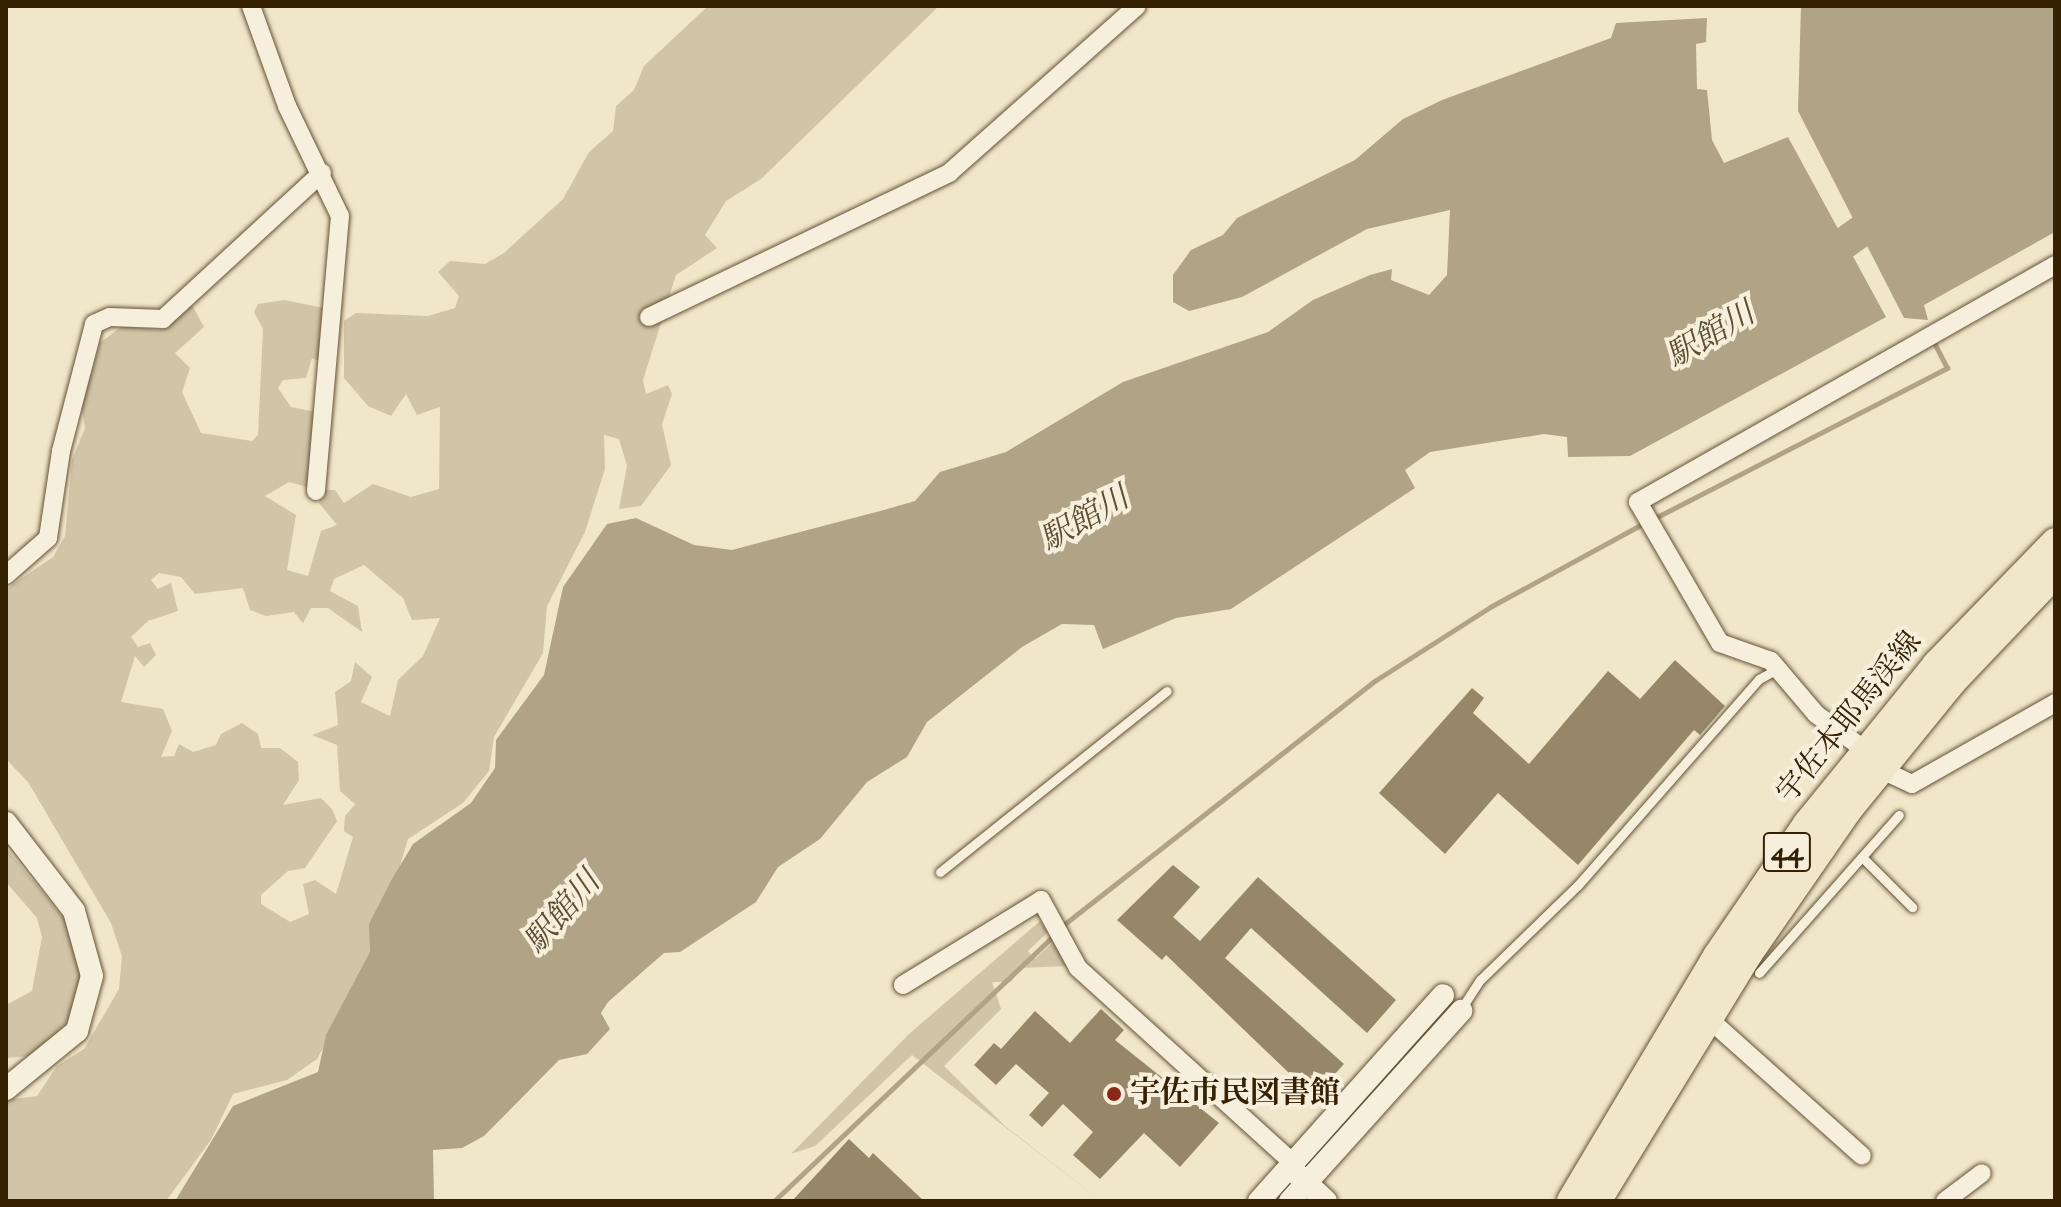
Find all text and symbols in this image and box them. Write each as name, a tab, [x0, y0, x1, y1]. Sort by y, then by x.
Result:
water label: 駅館川	[1660, 295, 1762, 377]
water label: 駅館川	[1034, 479, 1136, 561]
street label: 宇佐本耶馬渓線	[1770, 625, 1930, 811]
road number: 44	[1761, 828, 1813, 876]
water label: 駅館川	[517, 864, 609, 962]
place label: 宇佐市民図書館	[1130, 1076, 1340, 1112]
marker: 宇佐市民図書館	[1105, 1085, 1123, 1103]

